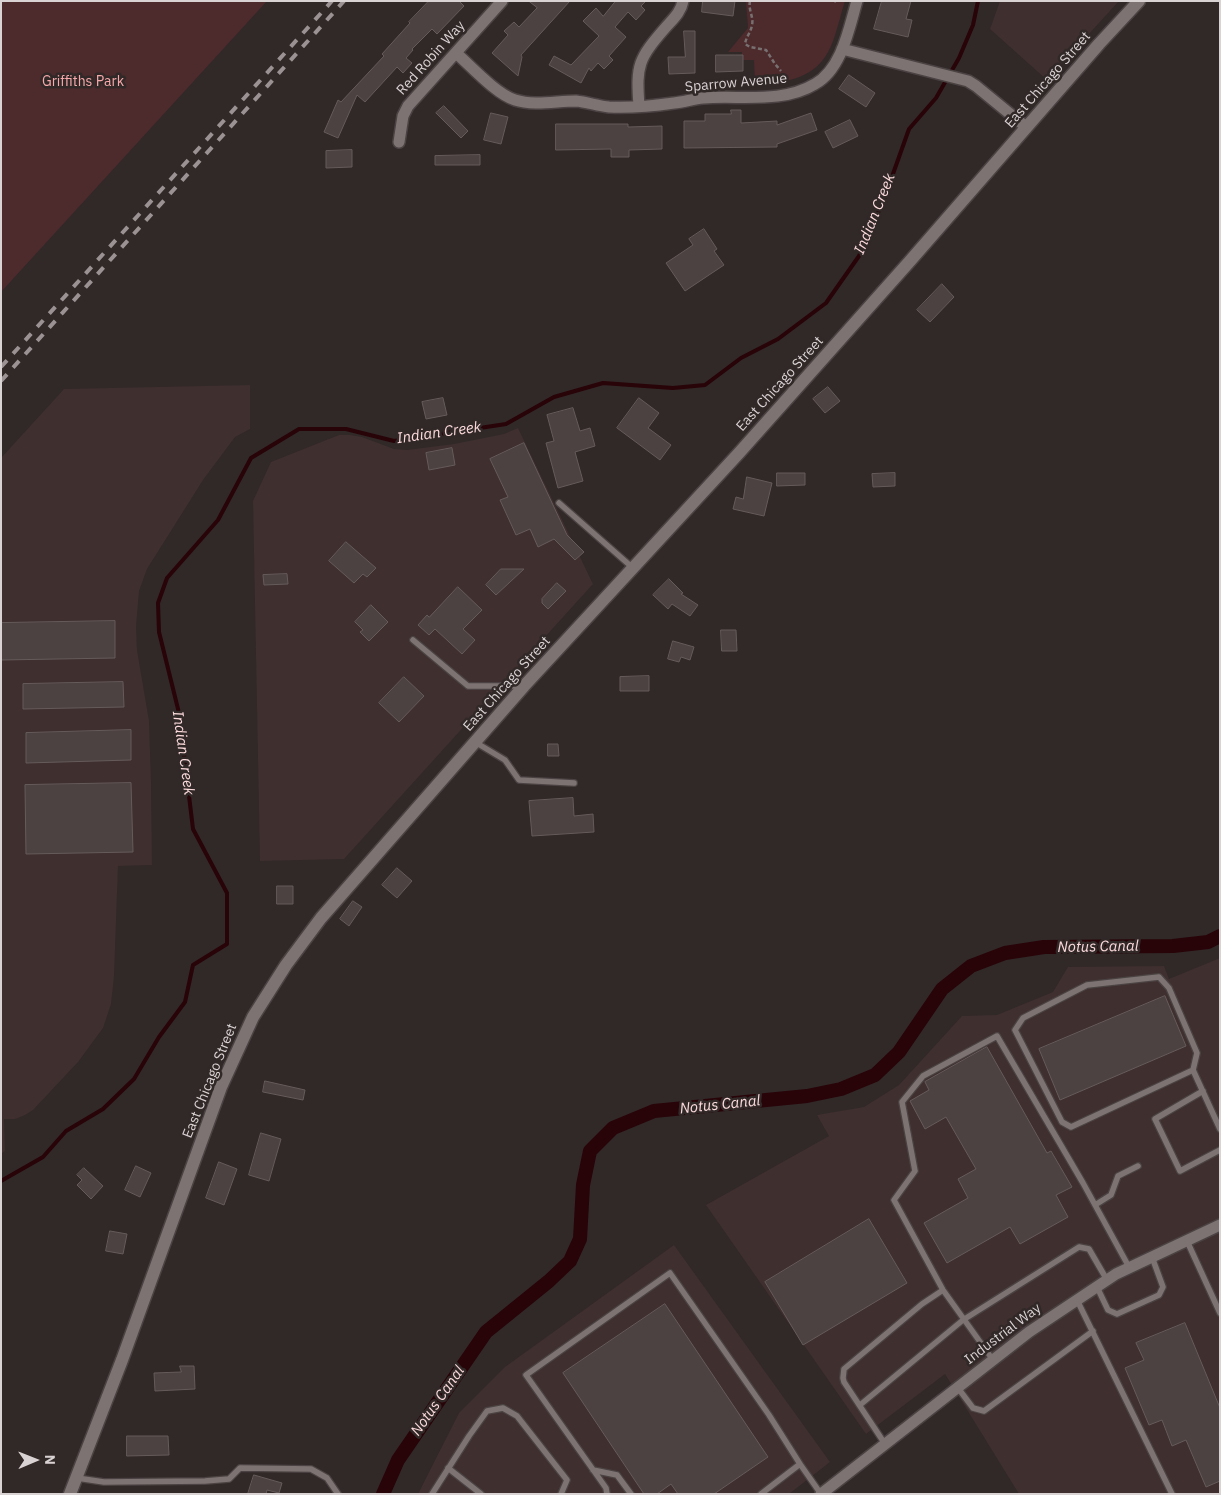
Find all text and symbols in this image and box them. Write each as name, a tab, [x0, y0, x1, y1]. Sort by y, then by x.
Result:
street label: Red Robin Way	[393, 17, 469, 99]
street label: East Chicago Street	[1002, 28, 1094, 132]
street label: Sparrow Avenue	[684, 70, 788, 96]
park label: Griffiths Park	[42, 74, 124, 90]
water label: Indian Creek	[851, 171, 899, 257]
street label: East Chicago Street	[733, 333, 827, 435]
water label: Indian Creek	[396, 418, 482, 448]
street label: East Chicago Street	[460, 633, 554, 735]
water label: Indian Creek	[168, 710, 198, 796]
water label: Notus Canal	[1057, 937, 1139, 957]
street label: East Chicago Street	[179, 1021, 241, 1141]
water label: Notus Canal	[679, 1092, 761, 1118]
street label: Industrial Way	[962, 1300, 1044, 1368]
water label: Notus Canal	[407, 1363, 469, 1439]
north arrow	[10, 1435, 60, 1485]
text: N	[41, 1455, 59, 1465]

